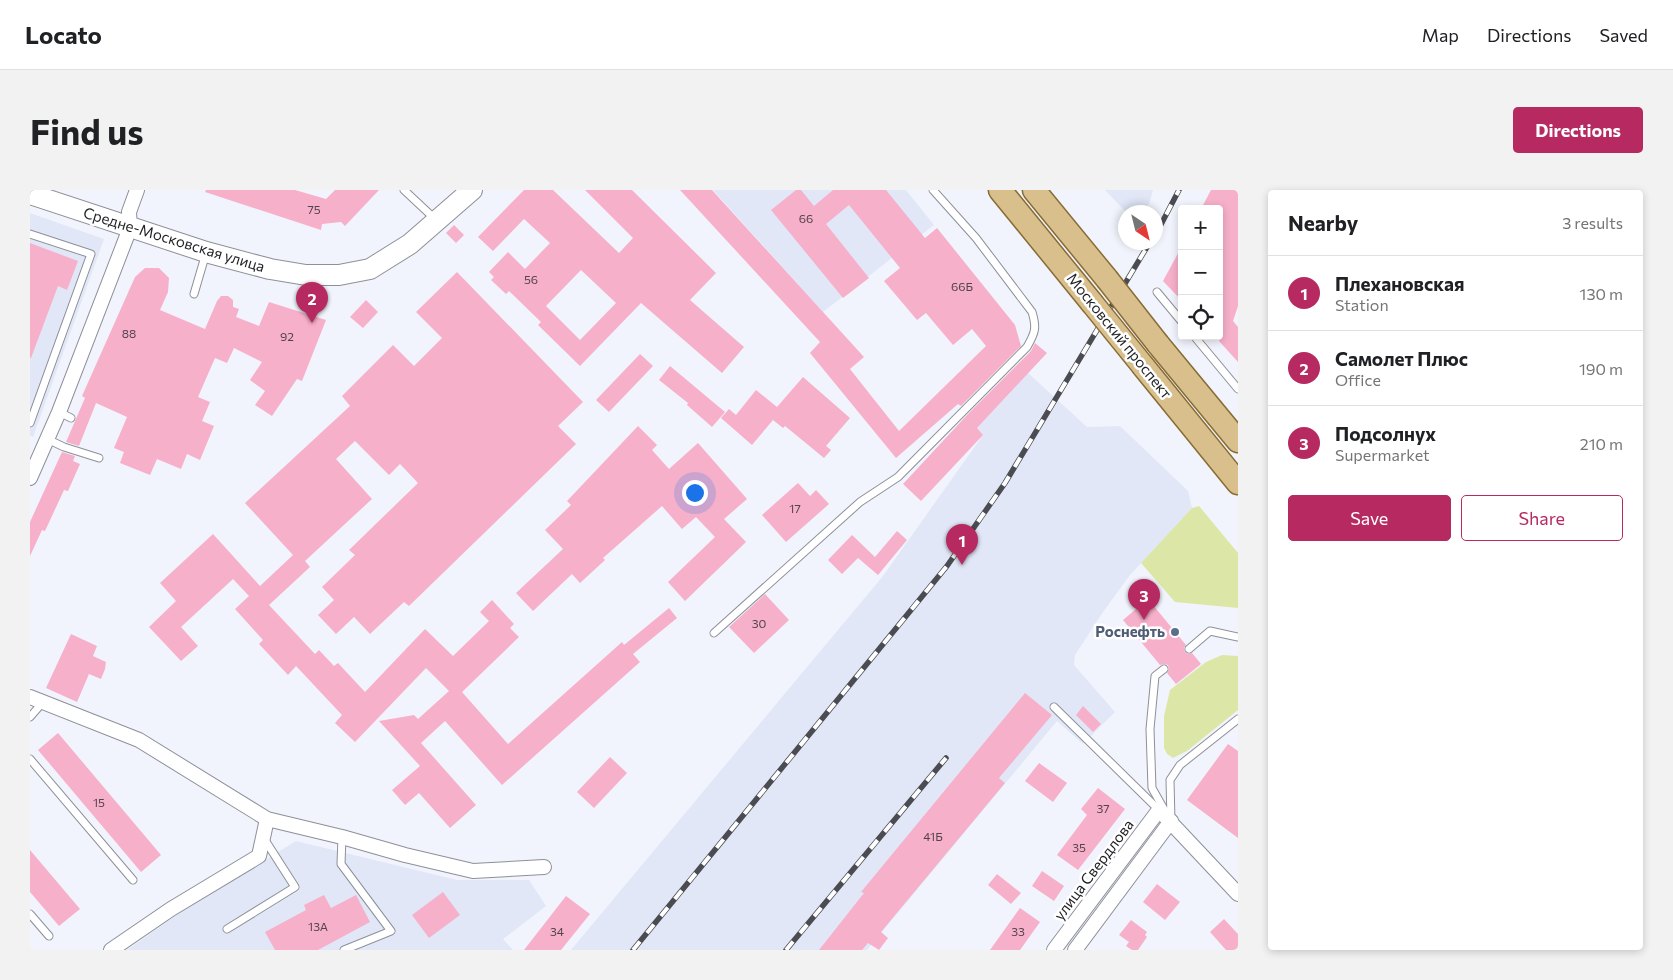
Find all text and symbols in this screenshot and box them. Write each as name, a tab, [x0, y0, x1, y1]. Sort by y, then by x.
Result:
text: Locato	[25, 20, 102, 49]
text: Map	[1422, 24, 1459, 46]
text: Directions	[1487, 24, 1571, 46]
text: Saved	[1599, 24, 1648, 46]
button: Directions	[1513, 107, 1643, 153]
text: Find us	[30, 109, 144, 152]
house number: 75	[307, 202, 321, 216]
street label: Средне-Московская улица	[81, 203, 267, 275]
north arrow	[1118, 205, 1163, 250]
map controls	[1178, 205, 1223, 340]
button: +	[1178, 205, 1223, 250]
text: Nearby	[1288, 210, 1358, 235]
house number: 66	[799, 211, 813, 225]
text: 3 results	[1562, 213, 1623, 232]
button: −	[1178, 250, 1223, 295]
street label: Московский проспект	[1064, 269, 1176, 402]
house number: 56	[524, 272, 538, 286]
text: Плехановская	[1335, 272, 1464, 295]
house number: 66Б	[951, 279, 974, 293]
pin: 2	[296, 282, 328, 323]
text: 1	[1300, 284, 1308, 303]
text: 130 m	[1580, 284, 1623, 303]
button: locate	[1178, 295, 1223, 340]
text: Station	[1335, 295, 1389, 314]
house number: 88	[122, 326, 136, 340]
house number: 92	[280, 329, 294, 343]
text: Самолет Плюс	[1335, 347, 1468, 370]
text: 2	[1299, 359, 1309, 378]
text: 190 m	[1579, 359, 1623, 378]
text: Office	[1335, 370, 1381, 389]
text: Подсолнух	[1335, 422, 1436, 445]
text: 3	[1299, 434, 1309, 453]
text: 210 m	[1580, 434, 1623, 453]
text: Supermarket	[1335, 445, 1430, 464]
your location	[682, 480, 708, 506]
button: Save	[1288, 495, 1451, 541]
button: Share	[1461, 495, 1623, 541]
house number: 17	[789, 501, 801, 515]
pin: 1	[946, 524, 978, 565]
pin: 3	[1128, 579, 1160, 620]
house number: 30	[752, 616, 767, 630]
place label: Роснефть	[1095, 622, 1165, 640]
marker: Роснефть	[1169, 626, 1181, 638]
house number: 15	[93, 795, 105, 809]
house number: 37	[1096, 801, 1110, 815]
street label: улица Свердлова	[1050, 816, 1137, 923]
house number: 41Б	[923, 829, 943, 843]
house number: 35	[1072, 840, 1086, 854]
house number: 13А	[308, 919, 328, 933]
house number: 34	[550, 924, 564, 938]
house number: 33	[1011, 924, 1025, 938]

